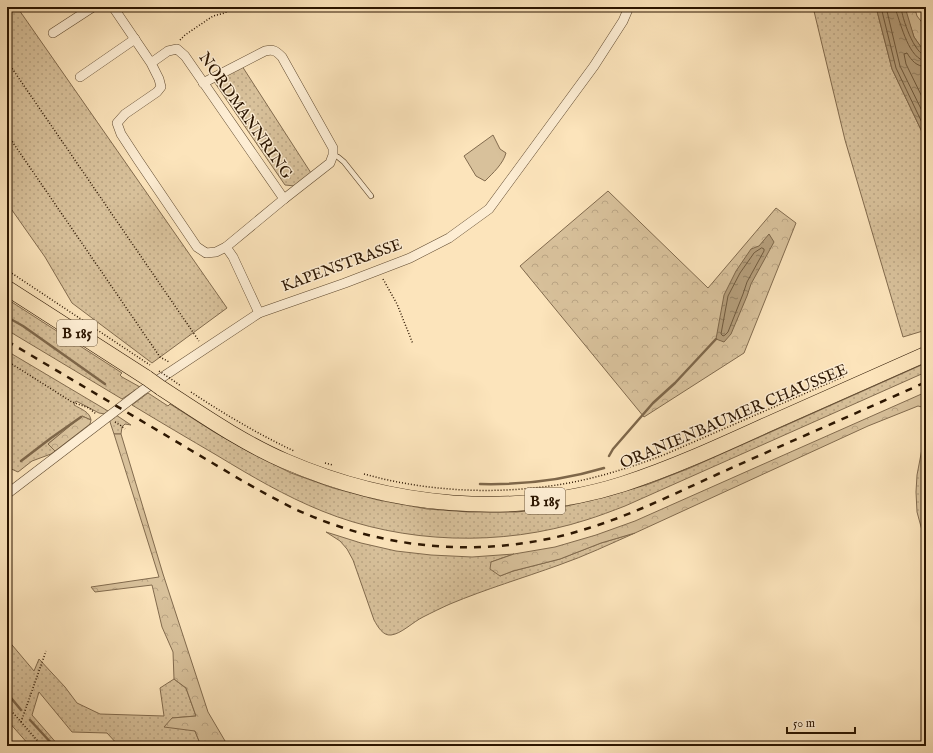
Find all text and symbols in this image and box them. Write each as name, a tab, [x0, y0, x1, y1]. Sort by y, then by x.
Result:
street label: NORDMANNRING	[194, 49, 296, 184]
street label: KAPENSTRASSE	[279, 235, 405, 297]
road number: B 185	[57, 320, 97, 346]
street label: ORANIENBAUMER CHAUSSEE	[617, 360, 851, 474]
road number: B 185	[525, 488, 565, 514]
scale bar	[787, 709, 855, 735]
text: 50 m	[793, 716, 815, 731]

